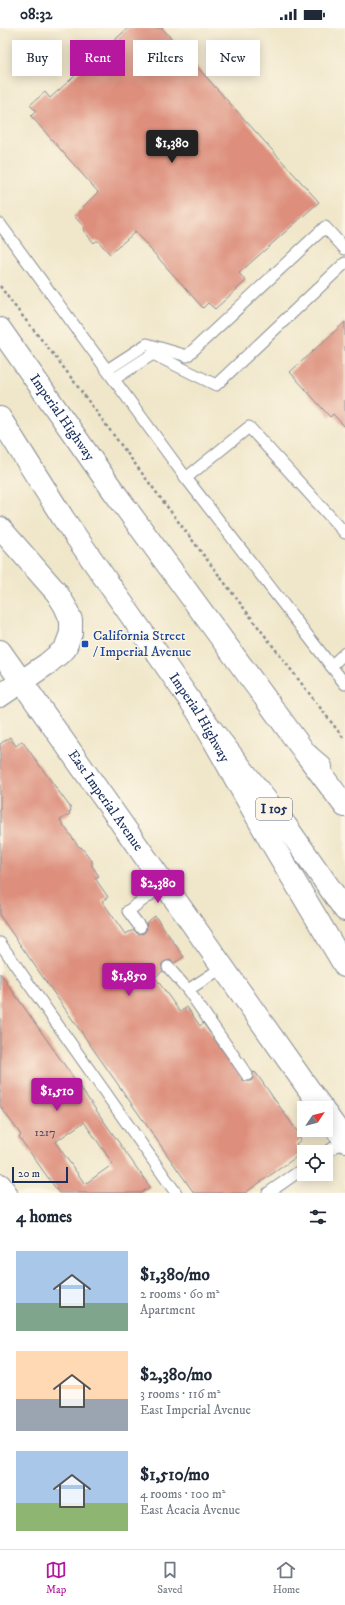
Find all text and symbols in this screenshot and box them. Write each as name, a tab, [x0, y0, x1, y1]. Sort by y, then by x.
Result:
text: 08:32	[20, 5, 52, 24]
chip: Buy	[12, 40, 62, 76]
chip: Rent	[70, 40, 125, 76]
chip: Filters	[133, 40, 198, 76]
chip: New	[206, 40, 260, 76]
pin: $1,380	[139, 130, 205, 164]
text: $1,380	[155, 135, 189, 151]
street label: Imperial Highway	[25, 370, 99, 465]
place label: California Street / Imperial Avenue	[93, 627, 191, 661]
marker: California Street / Imperial Avenue	[80, 639, 90, 649]
street label: Imperial Highway	[165, 669, 234, 766]
street label: East Imperial Avenue	[64, 747, 147, 855]
road number: I 105	[256, 798, 292, 820]
pin: $2,380	[125, 870, 191, 904]
text: $2,380	[140, 875, 176, 891]
pin: $1,850	[96, 963, 162, 997]
text: $1,850	[111, 968, 147, 984]
pin: $1,510	[24, 1078, 90, 1112]
text: $1,510	[40, 1083, 74, 1099]
north arrow	[297, 1101, 333, 1137]
map controls	[297, 1101, 333, 1181]
house number: 1217	[34, 1125, 56, 1140]
button: locate	[297, 1145, 333, 1181]
scale bar	[12, 1165, 68, 1184]
text: 20 m	[18, 1167, 40, 1181]
text: 4 homes	[16, 1206, 72, 1228]
icon: filters	[307, 1206, 329, 1228]
text: $1,380/mo	[140, 1264, 210, 1286]
icon: home	[48, 1267, 96, 1315]
text: 2 rooms · 60 m²	[140, 1286, 220, 1302]
text: Apartment	[140, 1302, 195, 1318]
text: $2,380/mo	[140, 1364, 212, 1386]
icon: home	[48, 1367, 96, 1415]
text: 3 rooms · 116 m²	[140, 1386, 221, 1402]
text: East Imperial Avenue	[140, 1402, 251, 1418]
text: $1,510/mo	[140, 1464, 209, 1486]
icon: home	[48, 1467, 96, 1515]
text: 4 rooms · 100 m²	[140, 1486, 226, 1502]
text: East Acacia Avenue	[140, 1502, 240, 1518]
tab: Map	[45, 1559, 67, 1597]
tab: Saved	[157, 1559, 183, 1597]
tab: Home	[273, 1559, 300, 1597]

